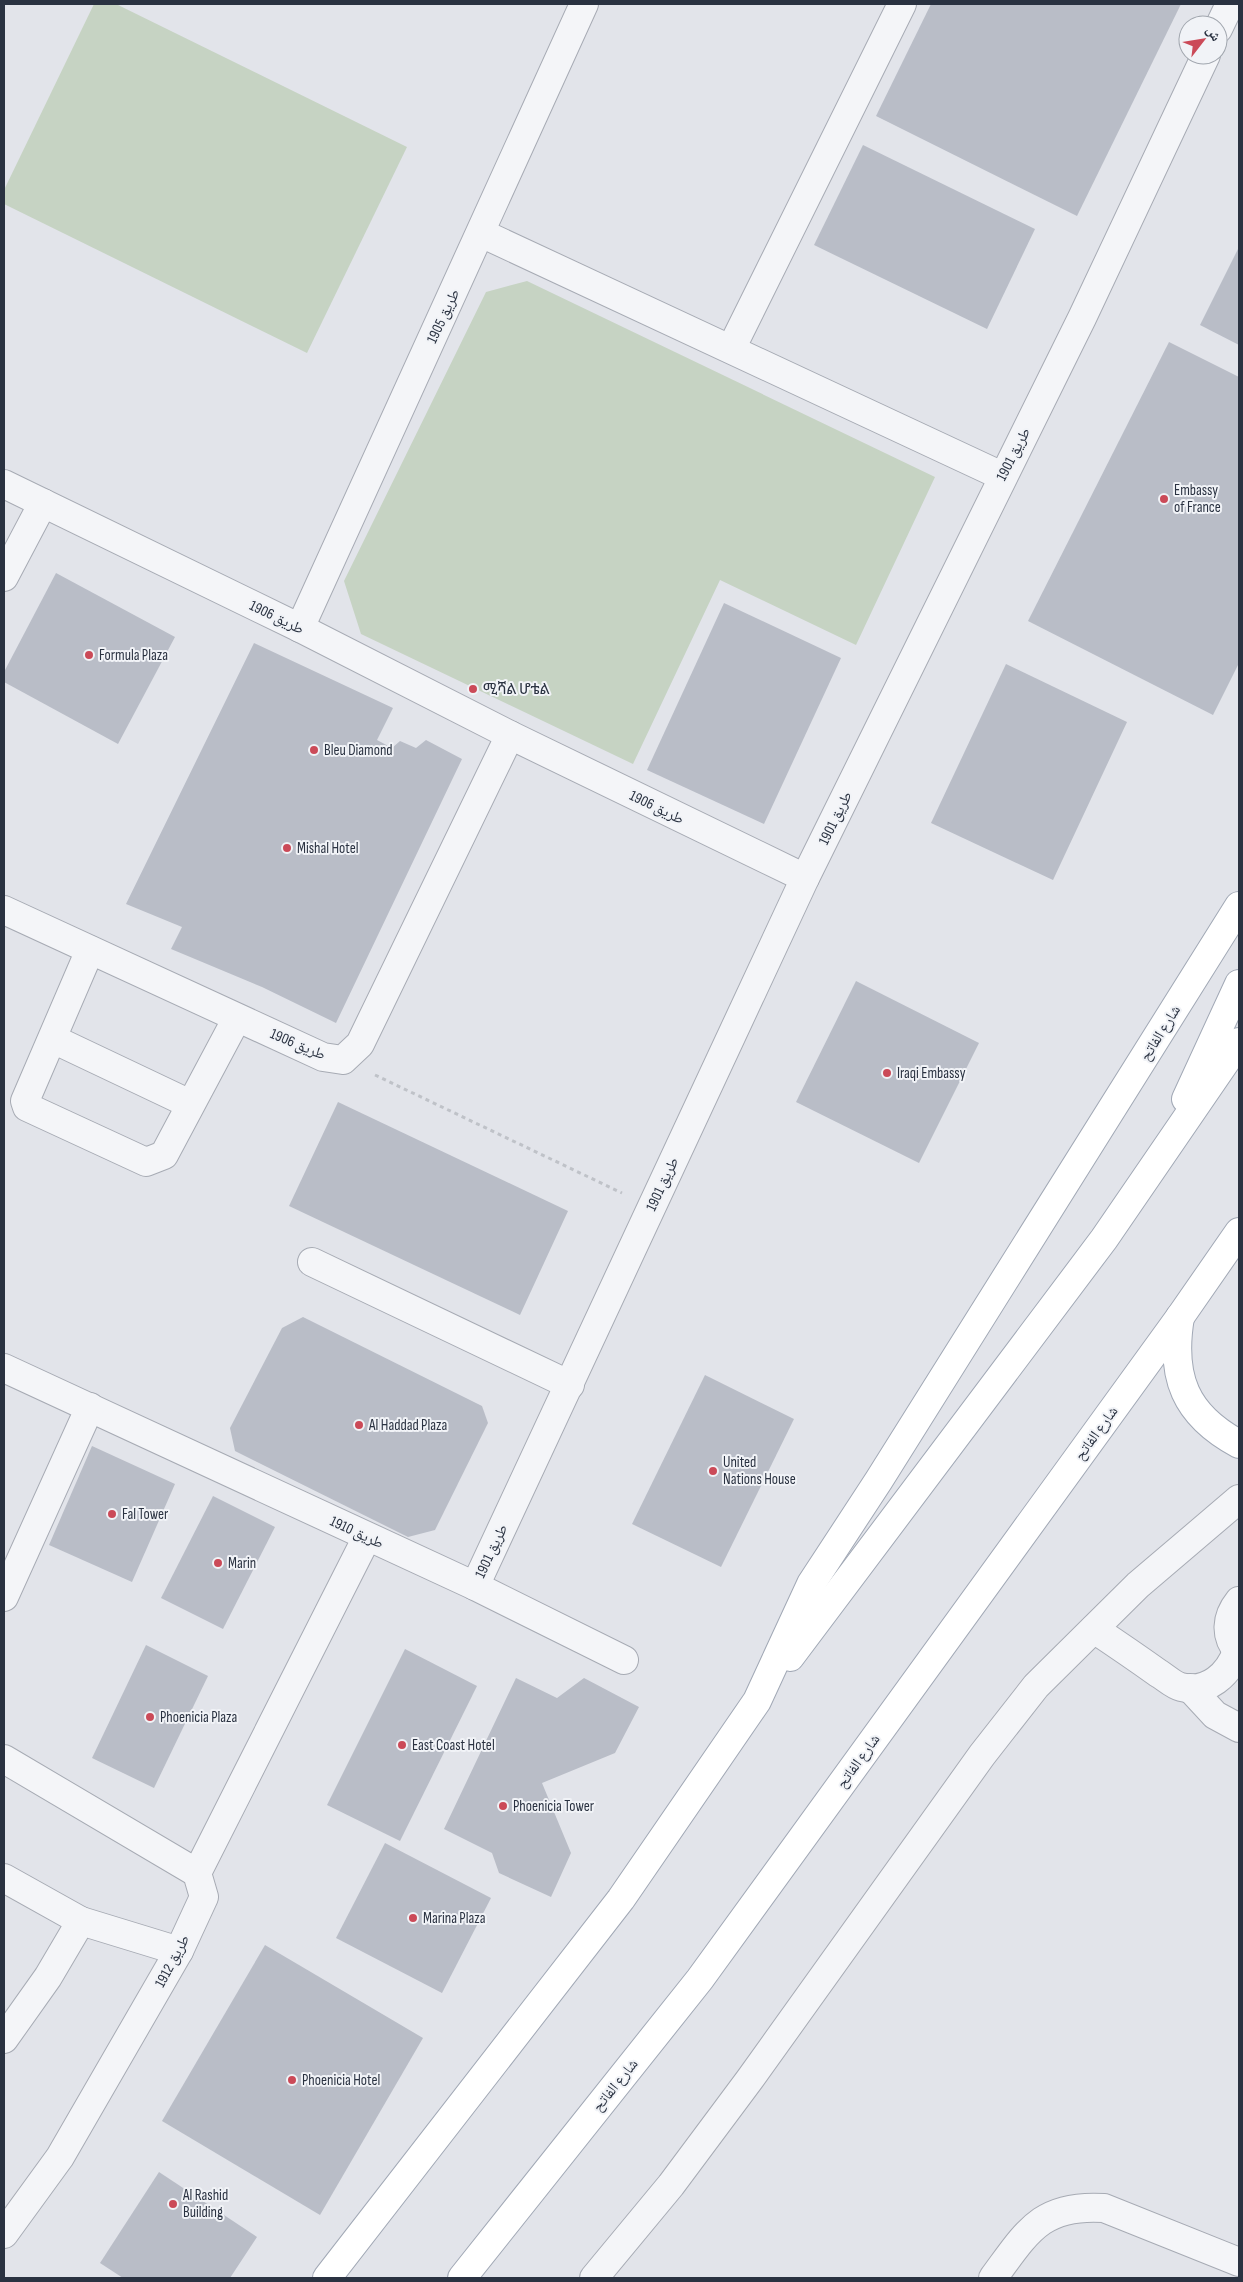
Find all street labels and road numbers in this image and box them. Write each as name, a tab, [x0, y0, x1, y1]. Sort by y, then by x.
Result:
street label: طريق 1905	[423, 286, 464, 346]
street label: طريق 1901	[992, 424, 1035, 484]
street label: طريق 1906	[246, 596, 307, 639]
street label: طريق 1906	[626, 786, 687, 829]
street label: طريق 1901	[814, 788, 857, 848]
street label: شارع الفاتح	[1136, 1002, 1185, 1065]
street label: طريق 1906	[267, 1024, 328, 1065]
street label: طريق 1901	[642, 1154, 683, 1214]
street label: شارع الفاتح	[1070, 1402, 1122, 1464]
street label: طريق 1910	[327, 1512, 387, 1553]
street label: طريق 1901	[471, 1521, 512, 1581]
street label: شارع الفاتح	[832, 1730, 884, 1792]
street label: طريق 1912	[151, 1932, 194, 1991]
street label: شارع الفاتح	[588, 2055, 642, 2116]

